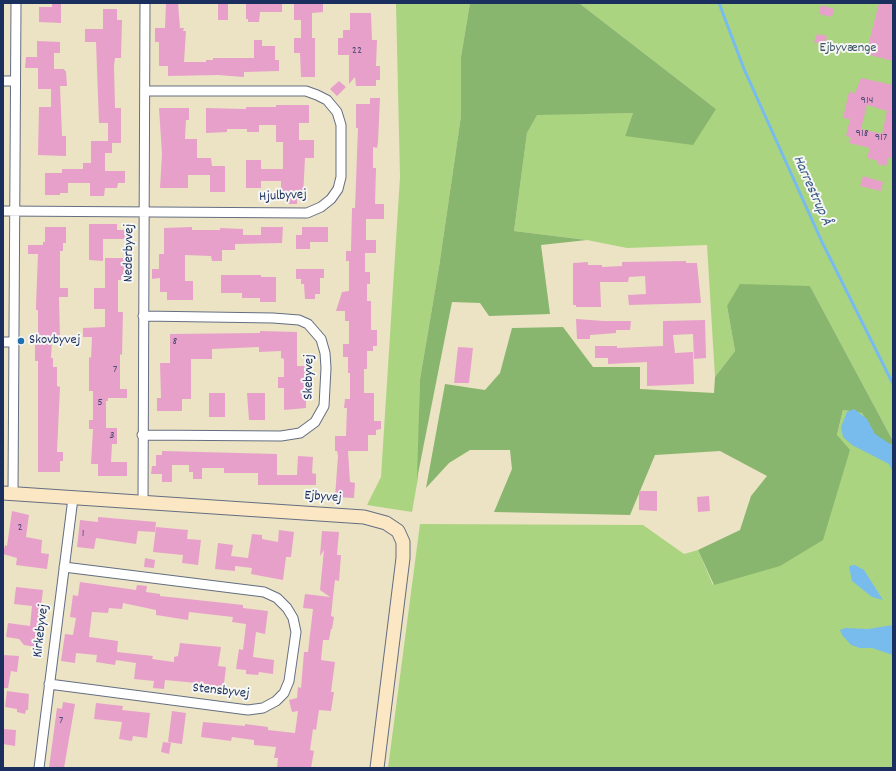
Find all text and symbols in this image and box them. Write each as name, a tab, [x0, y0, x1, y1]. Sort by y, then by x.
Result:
park label: Ejbyvænge	[820, 41, 876, 57]
house number: 22	[352, 44, 362, 58]
house number: 914	[860, 94, 874, 108]
house number: 918	[856, 127, 868, 141]
house number: 917	[875, 131, 887, 145]
water label: Harrestrup Å	[788, 153, 834, 229]
street label: Hjulbyvej	[259, 187, 307, 207]
street label: Nederbyvej	[121, 224, 139, 282]
place label: Skovbyvej	[29, 333, 80, 349]
house number: 8	[173, 335, 177, 349]
marker: Skovbyvej	[16, 336, 26, 346]
street label: Skebyvej	[301, 354, 319, 400]
house number: 7	[113, 363, 117, 377]
house number: 5	[97, 396, 103, 410]
house number: 3	[109, 429, 115, 443]
street label: Ejbyvej	[304, 488, 342, 508]
house number: 2	[17, 521, 23, 535]
house number: 1	[82, 527, 84, 541]
street label: Kirkebyvej	[30, 603, 54, 659]
street label: Stensbyvej	[192, 681, 250, 703]
house number: 7	[59, 714, 63, 728]

